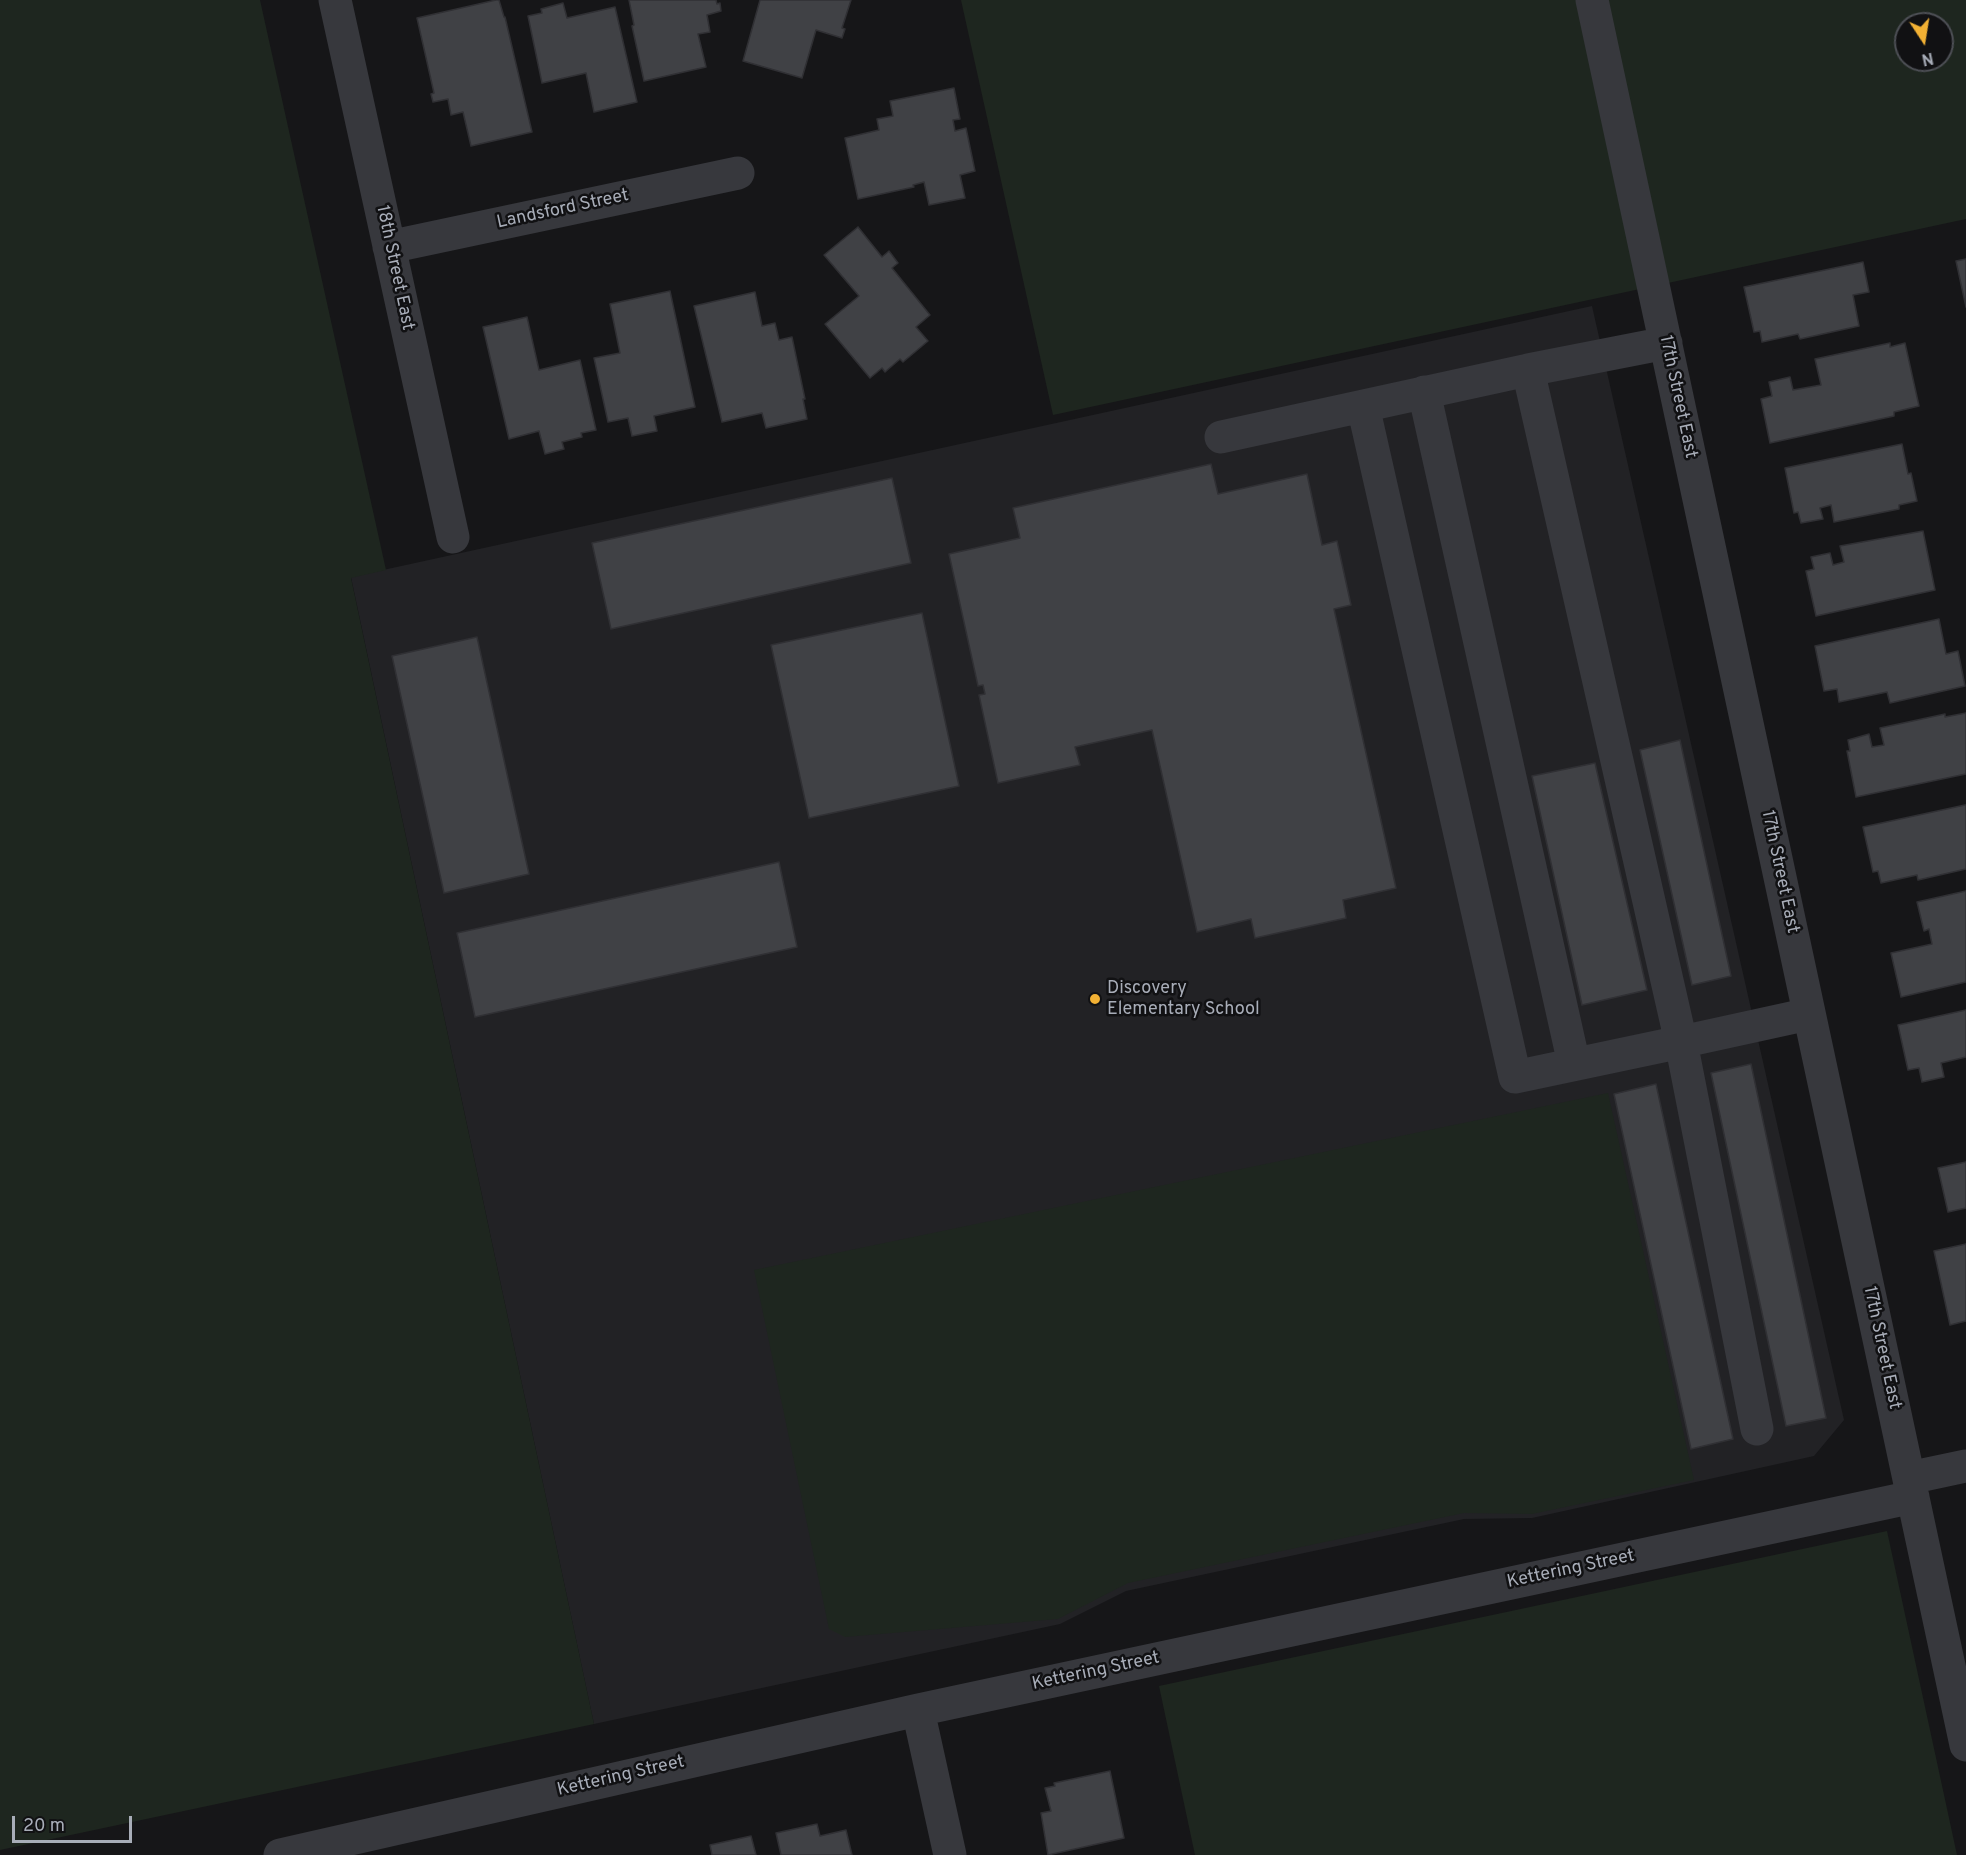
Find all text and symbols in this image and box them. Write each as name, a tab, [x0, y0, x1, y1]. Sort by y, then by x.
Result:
north arrow	[1894, 12, 1954, 72]
text: N	[1920, 47, 1935, 69]
street label: Landsford Street	[495, 185, 631, 235]
street label: 18th Street East	[370, 204, 418, 332]
street label: 17th Street East	[1653, 333, 1701, 461]
street label: 17th Street East	[1755, 808, 1803, 936]
place label: Discovery Elementary School	[1107, 978, 1260, 1020]
marker: Discovery Elementary School	[1088, 992, 1102, 1006]
street label: 17th Street East	[1857, 1284, 1905, 1412]
street label: Kettering Street	[1505, 1546, 1637, 1594]
street label: Kettering Street	[1030, 1648, 1162, 1696]
street label: Kettering Street	[555, 1752, 687, 1802]
scale bar	[15, 1804, 135, 1842]
text: 20 m	[23, 1815, 65, 1838]

